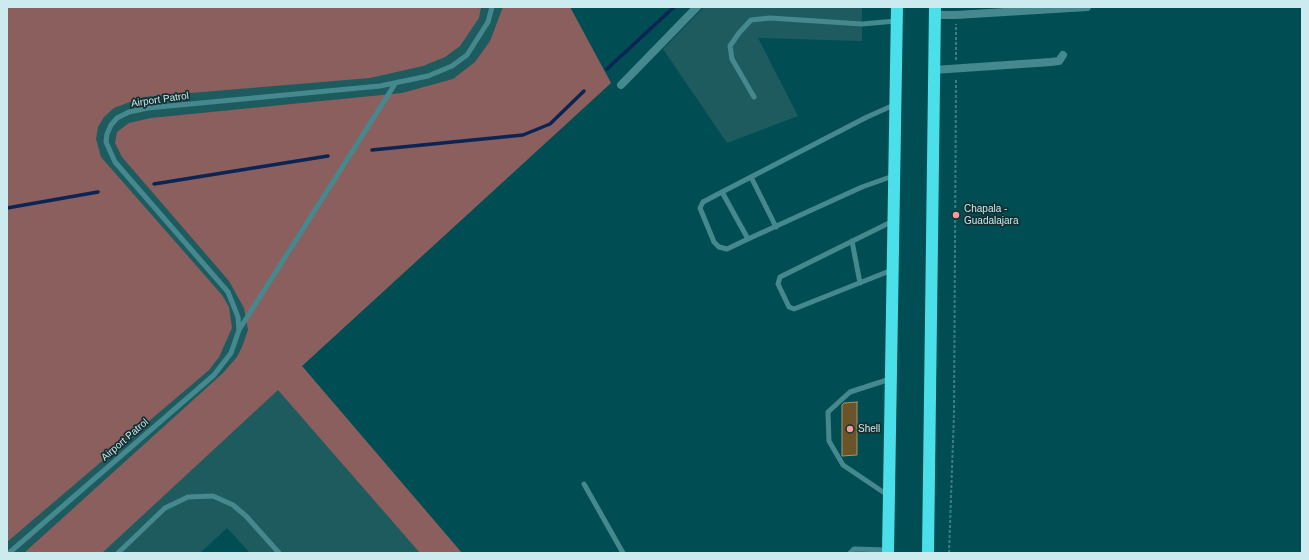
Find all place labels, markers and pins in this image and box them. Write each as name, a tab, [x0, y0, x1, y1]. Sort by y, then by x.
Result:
place label: Chapala - Guadalajara	[964, 203, 1018, 226]
marker: Chapala - Guadalajara	[951, 210, 961, 220]
place label: Shell	[858, 423, 880, 435]
marker: Shell	[845, 424, 855, 434]

